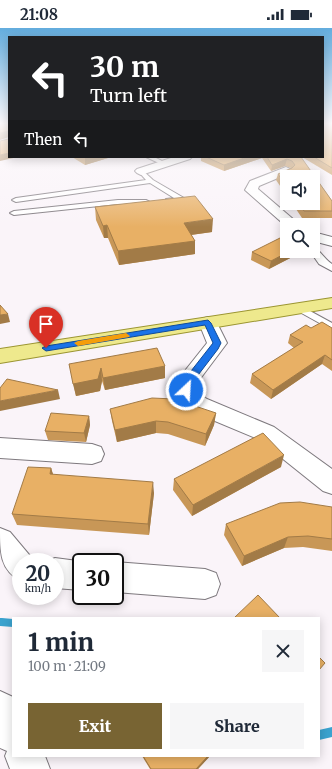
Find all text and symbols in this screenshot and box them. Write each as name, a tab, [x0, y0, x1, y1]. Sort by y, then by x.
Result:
text: 21:08	[20, 5, 58, 24]
text: 30 m	[90, 49, 159, 85]
icon: left	[24, 52, 76, 104]
text: Turn left	[90, 84, 167, 107]
icon: left	[70, 128, 92, 150]
text: Then	[24, 130, 62, 149]
map controls	[280, 170, 320, 258]
button: sound	[280, 170, 320, 210]
button: search	[280, 218, 320, 258]
pin	[29, 307, 63, 348]
icon: arrive	[35, 313, 57, 335]
position arrow	[165, 369, 207, 411]
speed limit sign: 30	[72, 553, 124, 605]
text: 20	[26, 561, 50, 586]
text: km/h	[25, 582, 51, 595]
text: 1 min	[28, 627, 94, 658]
button: close	[262, 630, 304, 672]
text: 100 m · 21:09	[28, 658, 106, 675]
button: Exit	[28, 703, 162, 749]
button: Share	[170, 703, 304, 749]

